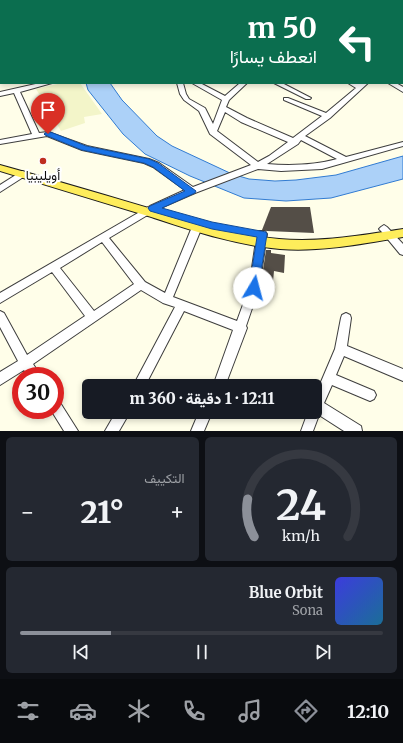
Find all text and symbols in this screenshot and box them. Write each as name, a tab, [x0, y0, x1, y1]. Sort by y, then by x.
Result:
text: 50 m	[248, 10, 317, 46]
icon: left	[331, 16, 383, 68]
text: انعطف يسارًا	[230, 45, 317, 68]
pin	[31, 93, 65, 134]
icon: arrive	[37, 99, 59, 121]
marker: أويليبيا	[38, 156, 48, 166]
place label: أويليبيا	[26, 167, 60, 184]
position arrow	[233, 267, 275, 309]
speed limit sign: 30	[12, 367, 64, 419]
text: 12:11 · 1 دقيقة · 360 m	[130, 389, 274, 408]
text: التكييف	[144, 470, 185, 487]
text: 24	[276, 479, 326, 531]
text: 21°	[80, 493, 124, 531]
text: −	[20, 498, 35, 526]
text: +	[170, 498, 185, 526]
text: km/h	[282, 527, 320, 545]
text: Blue Orbit	[249, 583, 323, 602]
text: Sona	[292, 602, 323, 619]
icon: previous	[70, 641, 92, 663]
icon: pause	[191, 641, 213, 663]
icon: next	[312, 641, 334, 663]
icon: filters	[14, 697, 42, 725]
icon: car	[69, 697, 97, 725]
icon: climate	[125, 697, 153, 725]
icon: phone	[180, 697, 208, 725]
icon: music	[236, 697, 264, 725]
icon: directions	[292, 697, 320, 725]
text: 12:10	[347, 700, 389, 723]

